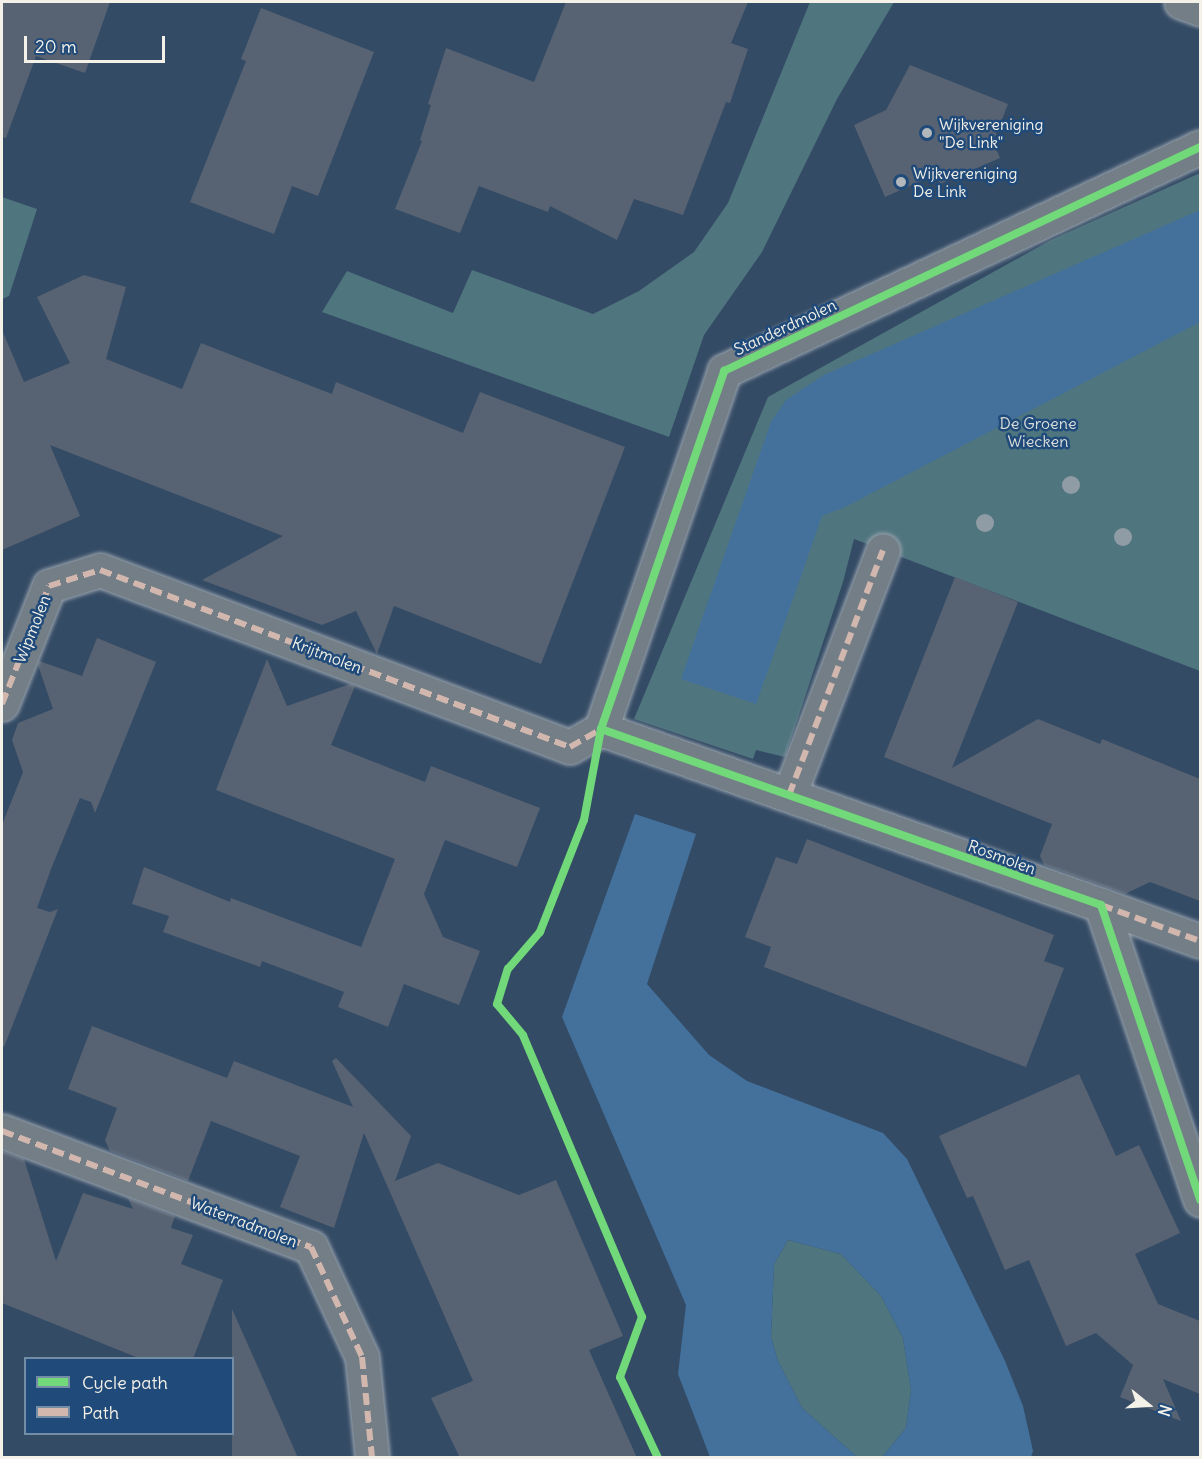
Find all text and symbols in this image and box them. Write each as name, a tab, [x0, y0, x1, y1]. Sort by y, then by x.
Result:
scale bar	[27, 24, 168, 62]
text: 20 m	[35, 35, 77, 58]
place label: Wijkvereniging "De Link"	[939, 114, 1043, 152]
marker: Wijkvereniging "De Link"	[920, 126, 934, 140]
place label: Wijkvereniging De Link	[913, 163, 1017, 201]
marker: Wijkvereniging De Link	[894, 175, 908, 189]
street label: Standerdmolen	[731, 295, 839, 359]
park label: De Groene Wiecken	[999, 413, 1077, 451]
street label: Wipmolen	[10, 592, 54, 666]
street label: Krijtmolen	[289, 633, 365, 677]
street label: Rosmolen	[965, 836, 1039, 878]
street label: Waterradmolen	[188, 1193, 300, 1251]
legend	[24, 1357, 234, 1435]
text: Cycle path	[82, 1371, 168, 1394]
north arrow	[1118, 1375, 1178, 1435]
text: Path	[82, 1401, 119, 1424]
text: N	[1154, 1402, 1176, 1419]

